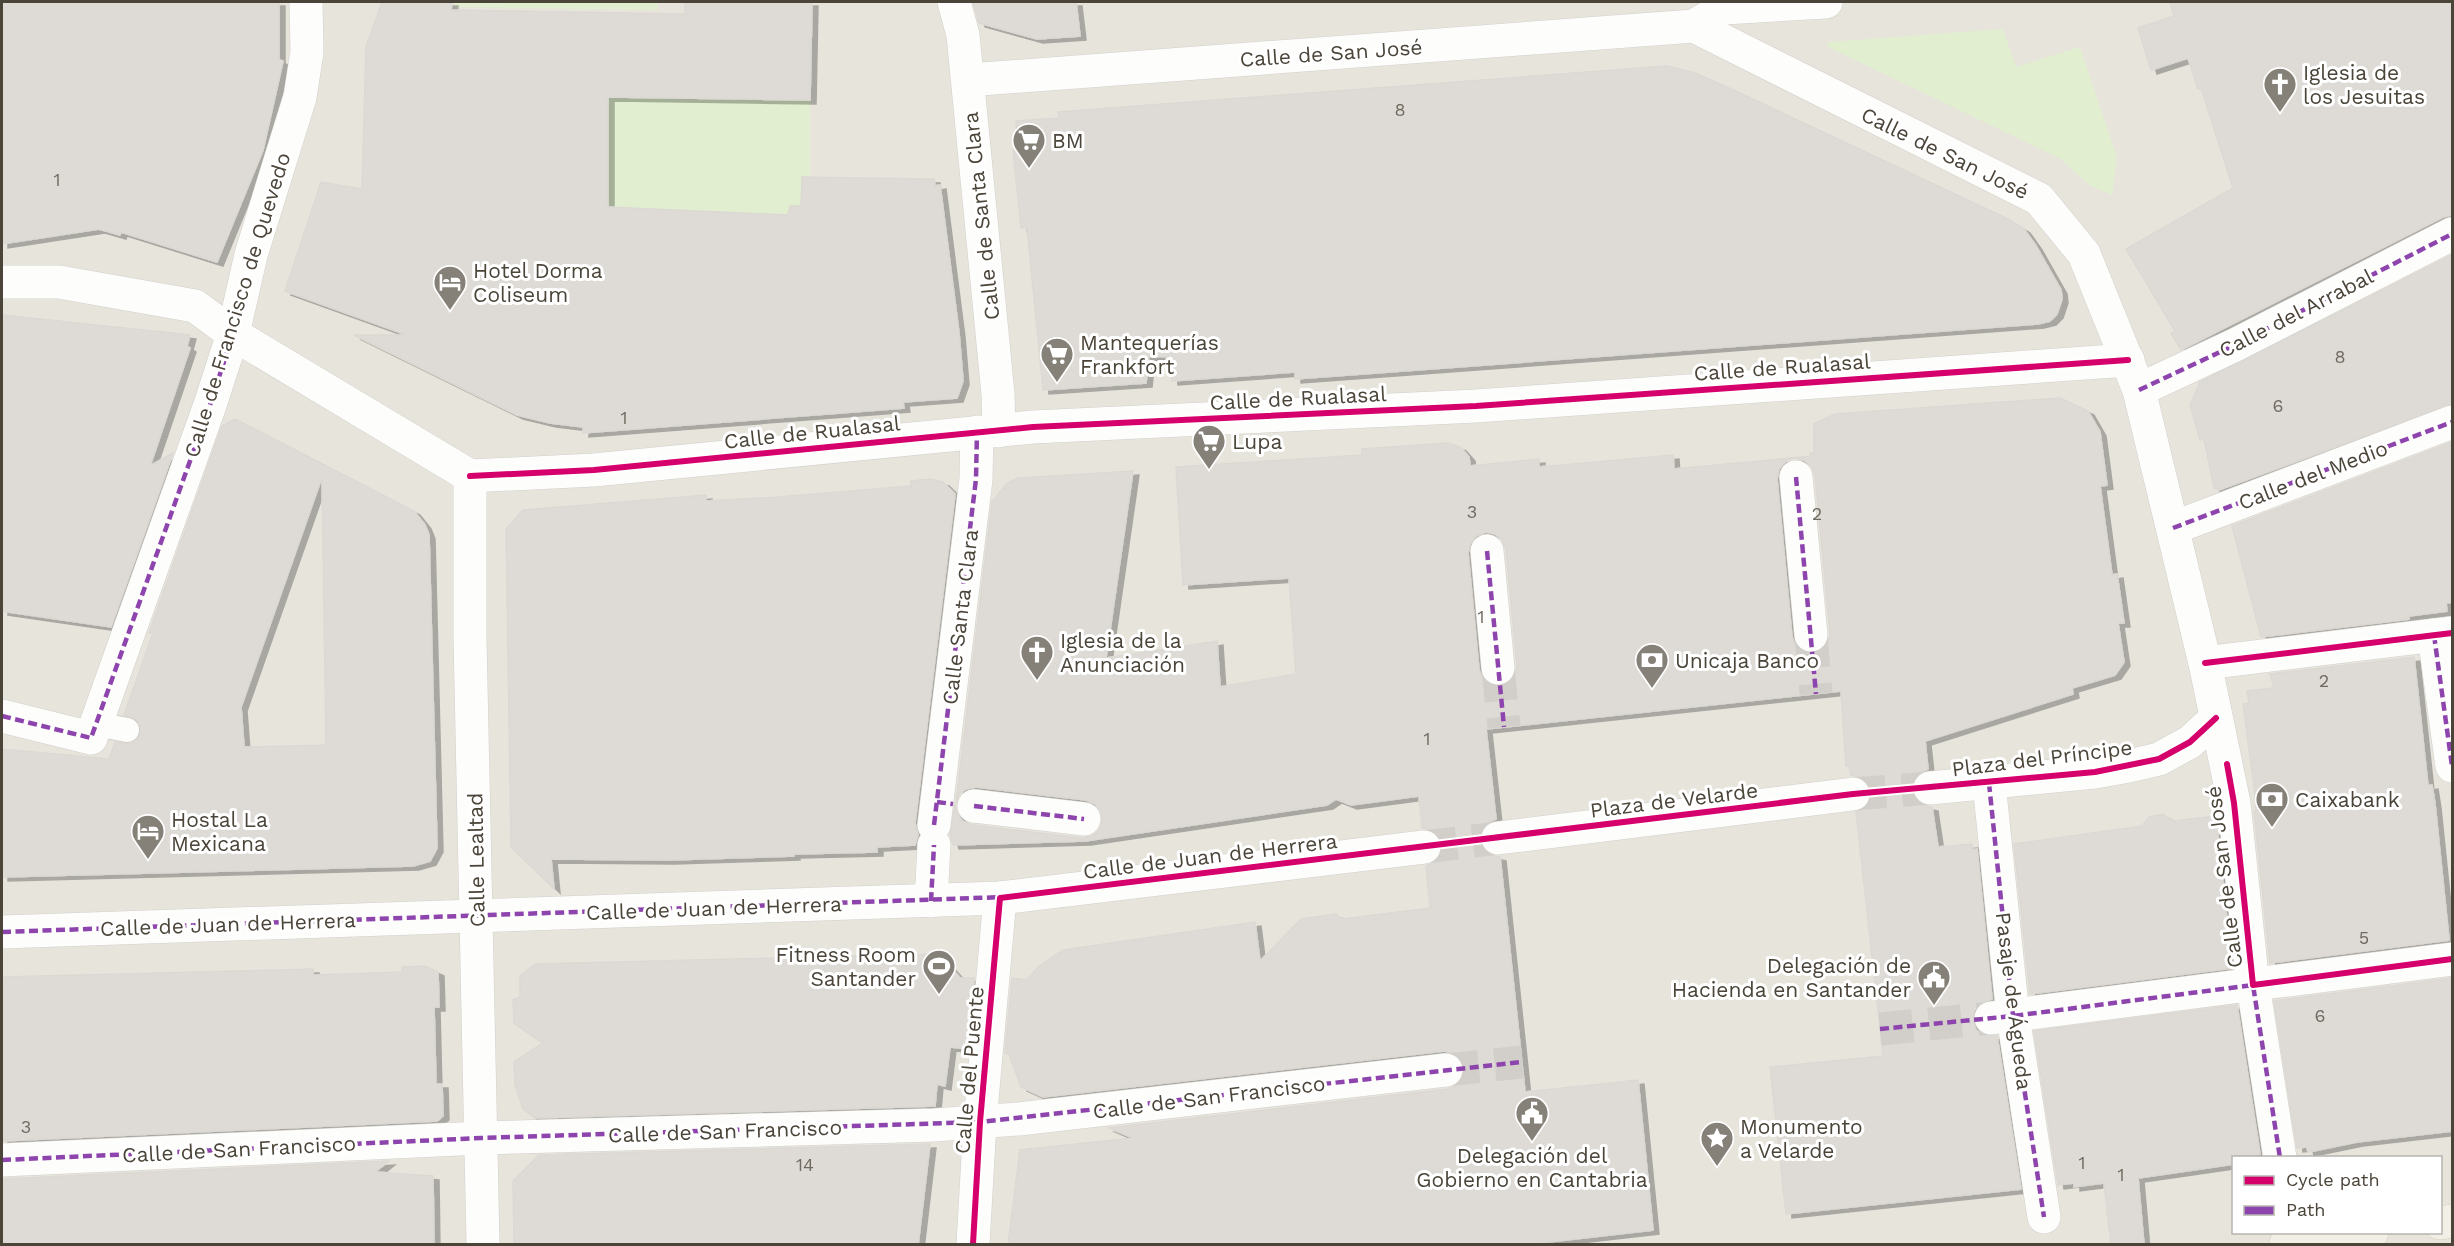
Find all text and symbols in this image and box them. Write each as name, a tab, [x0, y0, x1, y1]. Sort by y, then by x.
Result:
street label: Calle de San José	[1239, 34, 1423, 72]
place label: Iglesia de los Jesuitas	[2303, 60, 2425, 109]
church icon: Iglesia de los Jesuitas	[2262, 66, 2298, 113]
house number: 8	[1394, 99, 1406, 120]
street label: Calle de San José	[1857, 102, 2033, 204]
street label: Calle de Santa Clara	[958, 111, 1004, 321]
supermarket icon: BM	[1011, 122, 1047, 169]
place label: BM	[1052, 128, 1084, 153]
street label: Calle de Francisco de Quevedo	[179, 149, 295, 461]
house number: 1	[53, 169, 61, 190]
place label: Hotel Dorma Coliseum	[473, 258, 603, 307]
street label: Calle del Arrabal	[2215, 263, 2378, 363]
hotel icon: Hotel Dorma Coliseum	[432, 264, 468, 311]
place label: Mantequerías Frankfort	[1080, 330, 1219, 379]
supermarket icon: Mantequerías Frankfort	[1039, 336, 1075, 383]
house number: 8	[2334, 346, 2346, 367]
street label: Calle de Rualasal	[1693, 348, 1872, 386]
street label: Calle de Rualasal	[1209, 381, 1388, 415]
house number: 6	[2273, 395, 2283, 416]
house number: 1	[620, 407, 628, 428]
street label: Calle de Rualasal	[723, 410, 902, 454]
supermarket icon: Lupa	[1191, 423, 1227, 470]
place label: Lupa	[1232, 429, 1282, 454]
street label: Calle del Medio	[2235, 435, 2391, 515]
house number: 3	[1467, 501, 1477, 522]
house number: 2	[1812, 503, 1822, 524]
street label: Calle Santa Clara	[937, 528, 983, 706]
house number: 1	[1477, 606, 1485, 627]
place label: Iglesia de la Anunciación	[1060, 628, 1185, 677]
church icon: Iglesia de la Anunciación	[1019, 634, 1055, 681]
bank icon: Unicaja Banco	[1634, 642, 1670, 689]
place label: Unicaja Banco	[1675, 648, 1819, 673]
house number: 2	[2319, 670, 2329, 691]
house number: 1	[1423, 728, 1431, 749]
street label: Plaza del Príncipe	[1950, 735, 2134, 781]
street label: Plaza de Velarde	[1588, 777, 1760, 823]
bank icon: Caixabank	[2254, 781, 2290, 828]
street label: Calle de San José	[2200, 785, 2248, 969]
place label: Caixabank	[2295, 787, 2400, 812]
street label: Calle Lealtad	[462, 793, 490, 927]
place label: Hostal La Mexicana	[171, 807, 268, 856]
hotel icon: Hostal La Mexicana	[130, 813, 166, 860]
street label: Calle de Juan de Herrera	[1081, 828, 1339, 884]
street label: Calle de Juan de Herrera	[586, 891, 842, 925]
street label: Calle de Juan de Herrera	[100, 907, 356, 941]
street label: Pasaje de Águeda	[1991, 911, 2037, 1092]
house number: 5	[2359, 927, 2369, 948]
place label: Fitness Room Santander	[776, 942, 916, 991]
sports icon: Fitness Room Santander	[921, 948, 957, 995]
place label: Delegación de Hacienda en Santander	[1672, 953, 1911, 1002]
public building icon: Delegación de Hacienda en Santander	[1916, 959, 1952, 1006]
street label: Calle del Puente	[949, 985, 989, 1155]
house number: 6	[2315, 1005, 2325, 1026]
street label: Calle de San Francisco	[1091, 1070, 1327, 1124]
public building icon: Delegación del Gobierno en Cantabria	[1514, 1095, 1550, 1142]
street label: Calle de San Francisco	[608, 1114, 842, 1148]
place label: Monumento a Velarde	[1740, 1114, 1863, 1163]
house number: 3	[21, 1116, 31, 1137]
place icon: Monumento a Velarde	[1699, 1120, 1735, 1167]
street label: Calle de San Francisco	[121, 1130, 357, 1168]
place label: Delegación del Gobierno en Cantabria	[1416, 1143, 1648, 1192]
house number: 1	[2078, 1152, 2086, 1173]
house number: 14	[796, 1154, 814, 1175]
legend	[2232, 1156, 2442, 1234]
house number: 1	[2117, 1164, 2125, 1185]
text: Cycle path	[2286, 1169, 2380, 1190]
text: Path	[2286, 1199, 2326, 1220]

